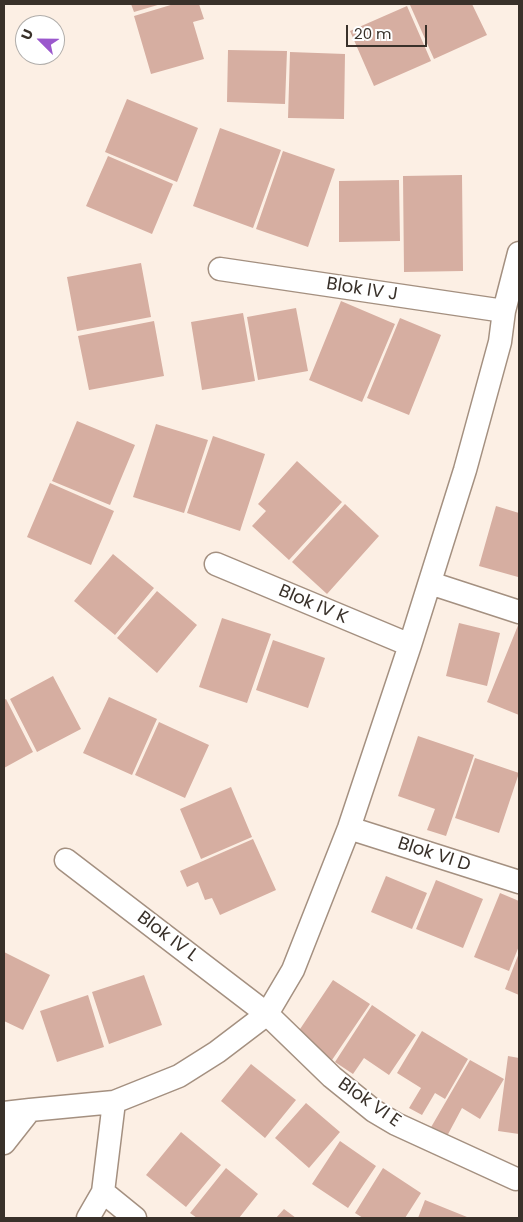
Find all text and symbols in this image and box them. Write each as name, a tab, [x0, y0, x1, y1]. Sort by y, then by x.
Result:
north arrow	[15, 15, 65, 65]
scale bar	[348, 15, 429, 47]
text: 20 m	[354, 23, 392, 44]
text: U	[16, 26, 38, 43]
street label: Blok IV J	[325, 274, 399, 306]
street label: Blok IV K	[275, 581, 351, 629]
street label: Blok VI D	[395, 833, 473, 877]
street label: Blok IV L	[132, 907, 202, 967]
street label: Blok VI E	[333, 1074, 405, 1132]

